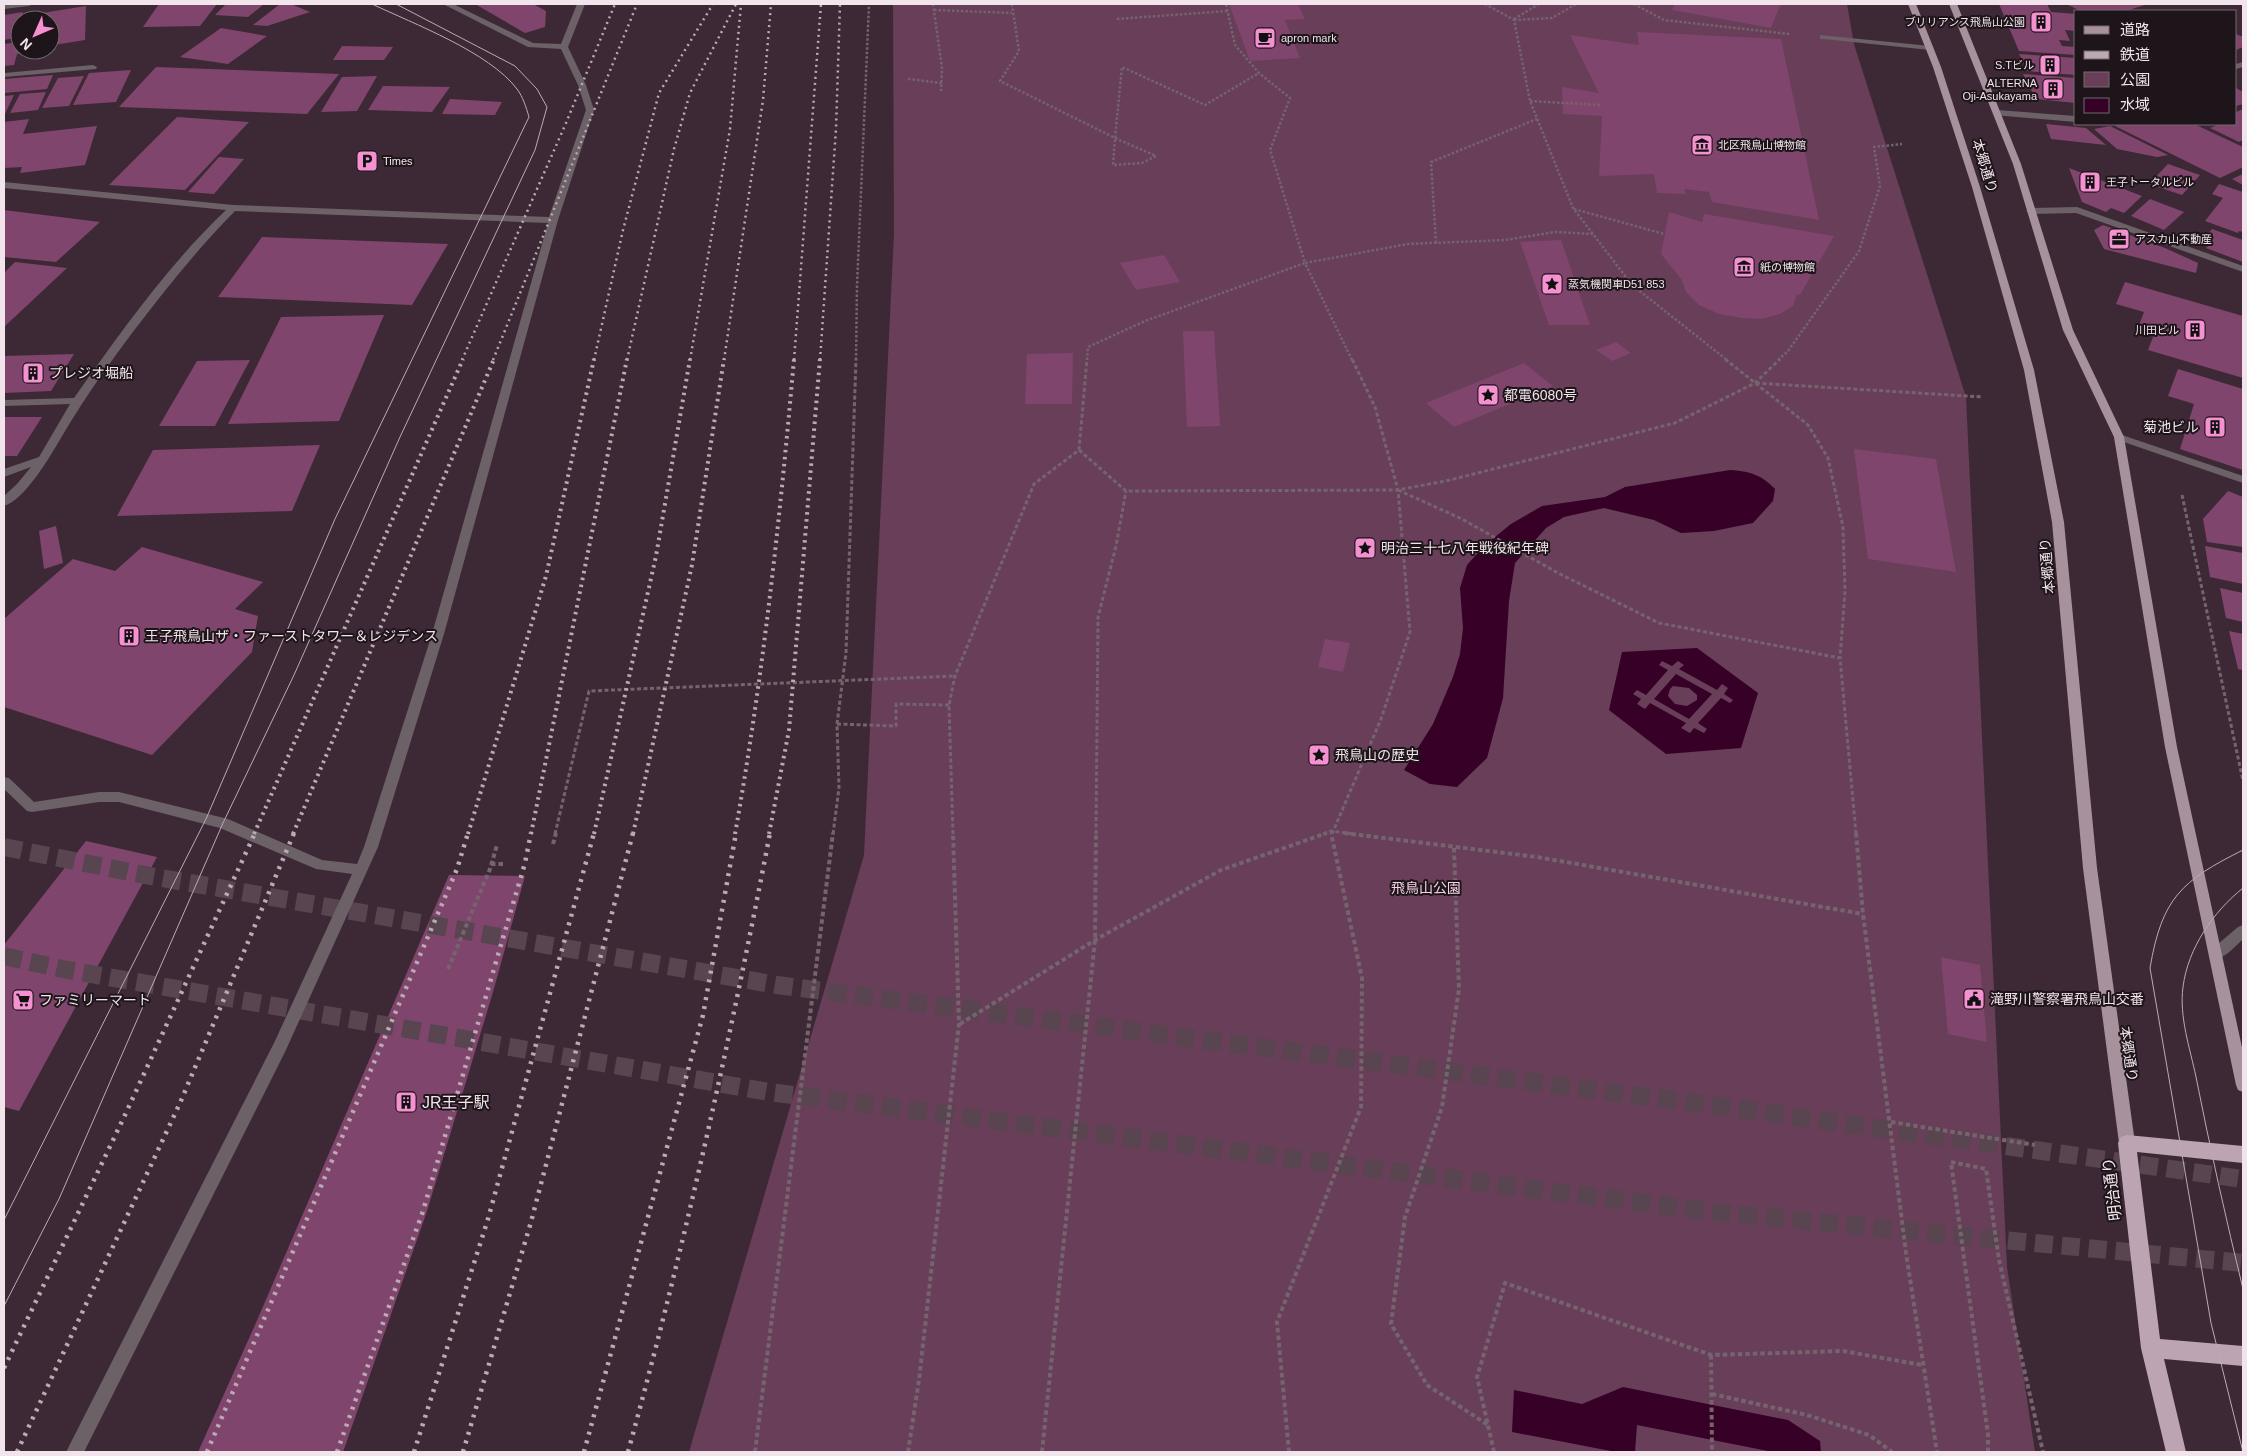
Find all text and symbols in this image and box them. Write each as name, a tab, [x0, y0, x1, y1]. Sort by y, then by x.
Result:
north arrow	[10, 10, 60, 60]
building icon: ブリリアンス飛鳥山公園	[2029, 10, 2053, 34]
legend	[2074, 10, 2237, 125]
place label: ブリリアンス飛鳥山公園	[1905, 16, 2025, 28]
text: 道路	[2120, 21, 2150, 38]
cafe icon: apron mark	[1253, 26, 1277, 50]
place label: apron mark	[1281, 32, 1337, 44]
text: N	[17, 35, 35, 53]
text: 鉄道	[2120, 46, 2150, 63]
building icon: S.Tビル	[2038, 53, 2062, 77]
place label: S.Tビル	[1995, 59, 2034, 71]
text: 公園	[2120, 71, 2150, 88]
place label: ALTERNA Oji-Asukayama	[1962, 77, 2038, 102]
building icon: ALTERNA Oji-Asukayama	[2041, 77, 2065, 101]
text: 水域	[2120, 96, 2150, 113]
museum icon: 北区飛鳥山博物館	[1690, 133, 1714, 157]
street label: 本郷通り	[1969, 137, 2001, 195]
place label: 北区飛鳥山博物館	[1718, 139, 1806, 151]
parking icon: Times	[355, 149, 379, 173]
place label: Times	[383, 155, 413, 167]
building icon: 王子トータルビル	[2078, 170, 2102, 194]
place label: 王子トータルビル	[2106, 176, 2194, 188]
office icon: アスカ山不動産	[2107, 227, 2131, 251]
place label: アスカ山不動産	[2135, 233, 2212, 245]
museum icon: 紙の博物館	[1732, 255, 1756, 279]
place label: 紙の博物館	[1760, 261, 1815, 273]
place icon: 蒸気機関車D51 853	[1540, 272, 1564, 296]
place label: 蒸気機関車D51 853	[1568, 278, 1665, 290]
building icon: 川田ビル	[2183, 318, 2207, 342]
place label: 川田ビル	[2135, 324, 2179, 336]
building icon: プレジオ堀船	[21, 361, 45, 385]
place label: プレジオ堀船	[49, 365, 133, 381]
place icon: 都電6080号	[1476, 383, 1500, 407]
place label: 都電6080号	[1504, 387, 1577, 403]
building icon: 菊池ビル	[2203, 415, 2227, 439]
place label: 菊池ビル	[2143, 419, 2199, 435]
place icon: 明治三十七八年戦役紀年碑	[1353, 536, 1377, 560]
street label: 本郷通り	[2037, 537, 2057, 595]
place label: 明治三十七八年戦役紀年碑	[1381, 540, 1549, 556]
building icon: 王子飛鳥山ザ・ファーストタワー＆レジデンス	[117, 624, 141, 648]
place label: 王子飛鳥山ザ・ファーストタワー＆レジデンス	[145, 628, 438, 644]
place icon: 飛鳥山の歴史	[1307, 743, 1331, 767]
place label: 飛鳥山の歴史	[1335, 747, 1419, 763]
park label: 飛鳥山公園	[1391, 880, 1461, 896]
public building icon: 滝野川警察署飛鳥山交番	[1962, 987, 1986, 1011]
supermarket icon: ファミリーマート	[11, 988, 35, 1012]
place label: 滝野川警察署飛鳥山交番	[1990, 991, 2144, 1007]
place label: ファミリーマート	[39, 992, 151, 1008]
street label: 本郷通り	[2117, 1025, 2141, 1083]
building icon: JR王子駅	[394, 1090, 418, 1114]
place label: JR王子駅	[422, 1094, 490, 1111]
street label: 明治通り	[2100, 1156, 2124, 1222]

